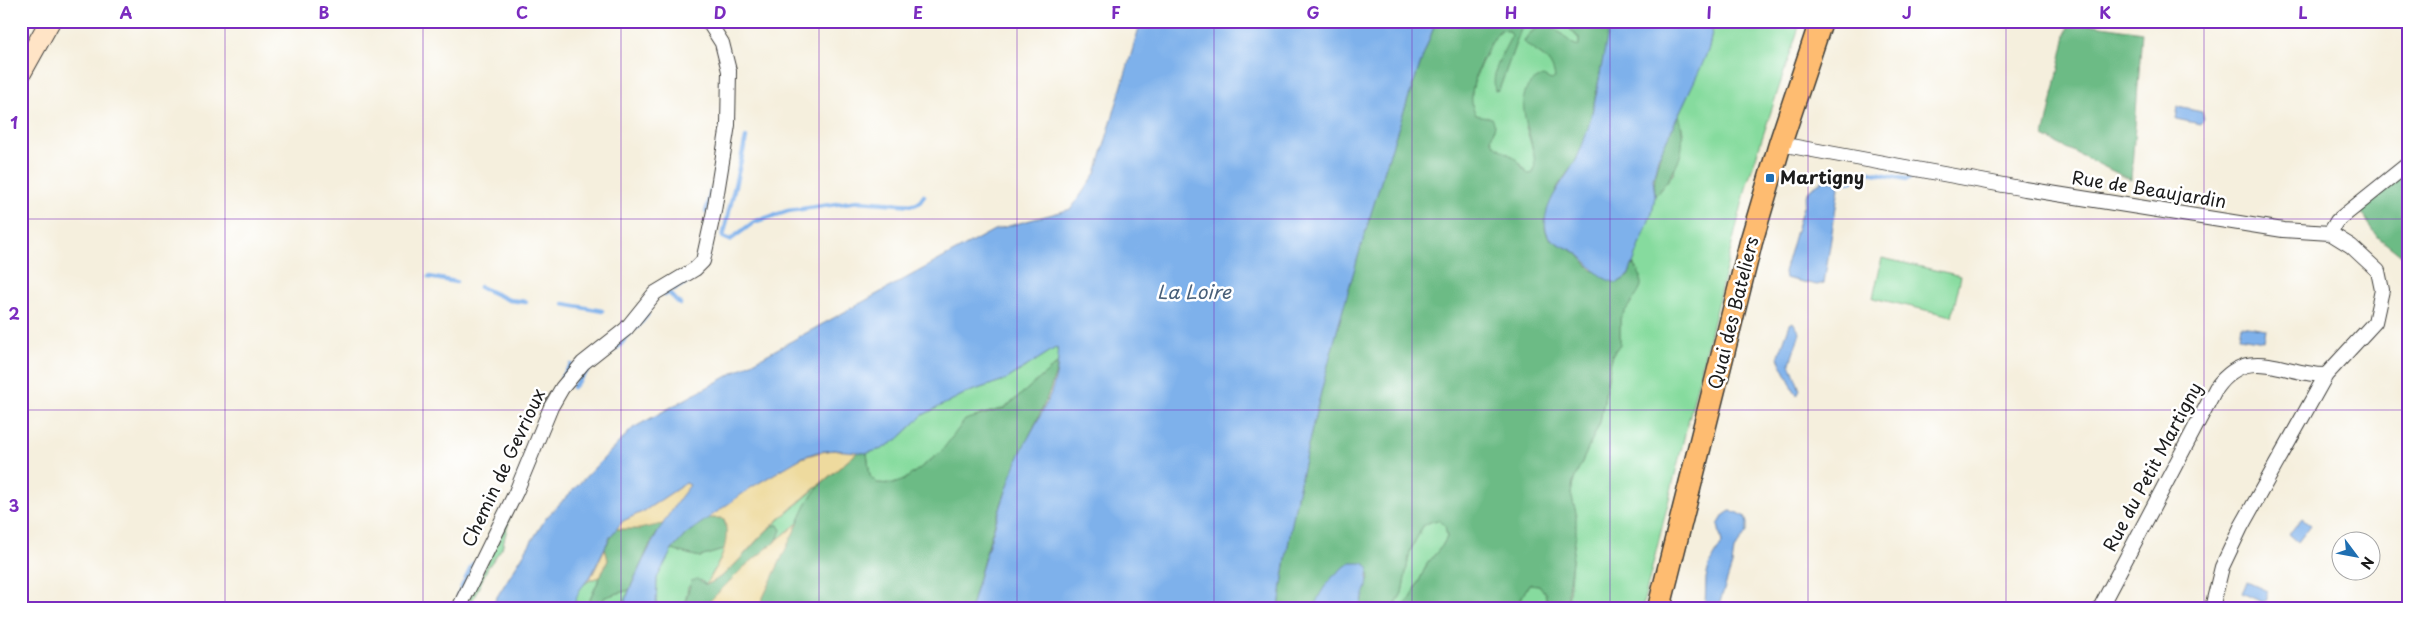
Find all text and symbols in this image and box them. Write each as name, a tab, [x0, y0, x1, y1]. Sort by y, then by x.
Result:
text: A	[120, 0, 133, 24]
text: B	[319, 0, 330, 24]
text: C	[516, 0, 528, 24]
text: D	[714, 0, 726, 24]
text: E	[913, 0, 923, 24]
text: F	[1111, 0, 1121, 24]
text: G	[1306, 0, 1320, 24]
text: H	[1505, 0, 1517, 24]
text: I	[1706, 0, 1712, 24]
text: J	[1902, 0, 1912, 24]
text: K	[2099, 0, 2111, 24]
text: L	[2298, 0, 2308, 24]
text: 1	[10, 110, 18, 134]
place label: Martigny	[1780, 163, 1864, 190]
street label: Rue de Beaujardin	[2070, 163, 2228, 214]
marker: Martigny	[1764, 172, 1776, 184]
street label: Quai des Bateliers	[1701, 233, 1765, 392]
water label: La Loire	[1157, 277, 1232, 305]
text: 2	[8, 301, 20, 325]
street label: Rue du Petit Martigny	[2096, 377, 2208, 556]
street label: Chemin de Gevrioux	[454, 384, 551, 551]
text: 3	[9, 493, 19, 517]
north arrow	[2332, 532, 2382, 582]
text: N	[2356, 553, 2379, 573]

